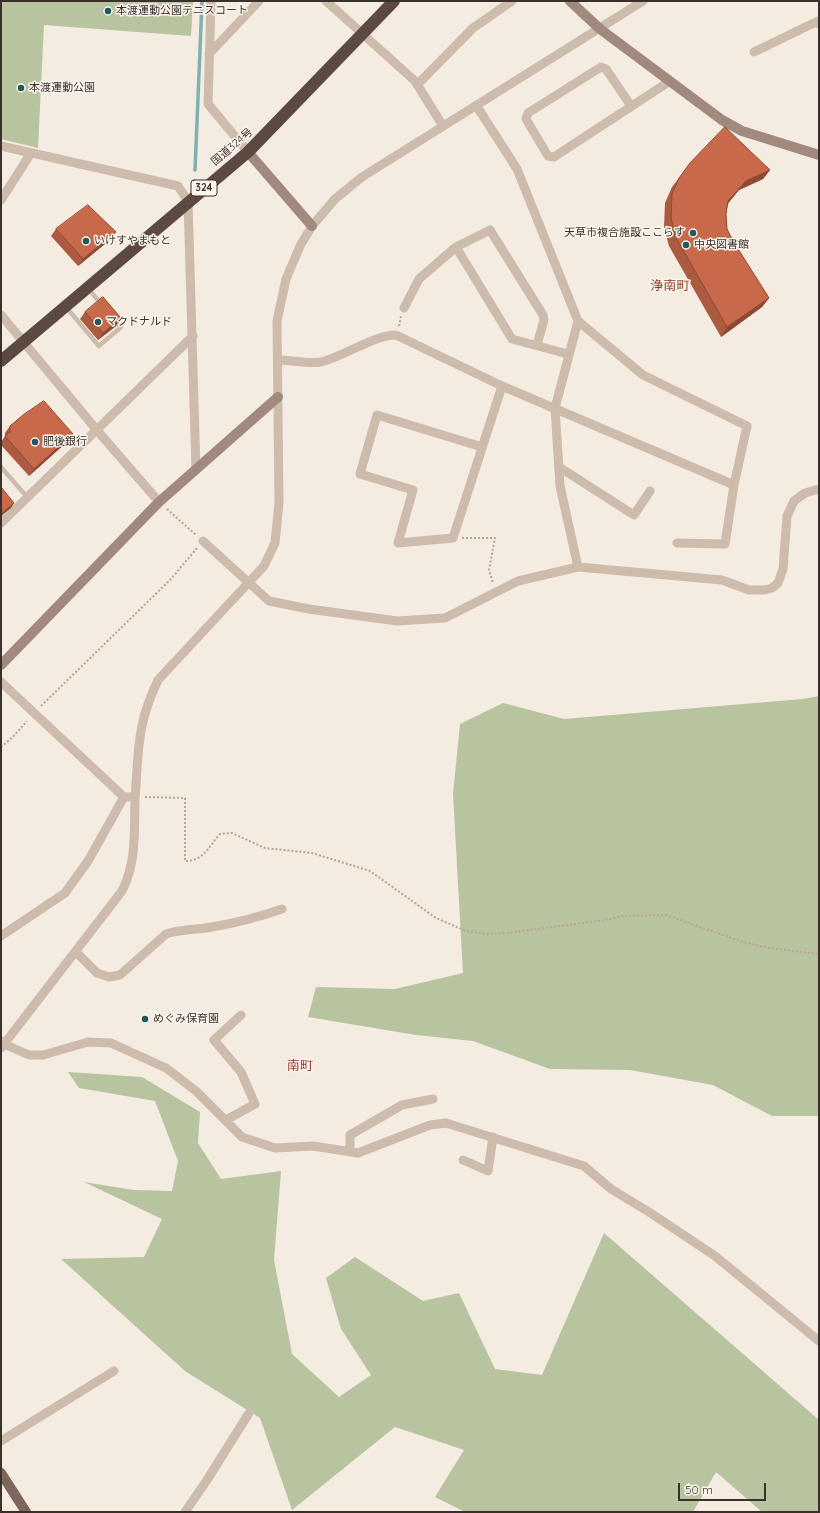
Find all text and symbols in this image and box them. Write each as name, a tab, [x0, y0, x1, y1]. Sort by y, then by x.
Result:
place label: 本渡運動公園テニスコート	[116, 4, 248, 18]
marker: 本渡運動公園テニスコート	[103, 6, 113, 16]
place label: 本渡運動公園	[29, 81, 95, 95]
marker: 本渡運動公園	[16, 83, 26, 93]
street label: 国道324号	[209, 125, 255, 169]
road number: 324	[191, 180, 217, 196]
place label: 天草市複合施設ここらす	[564, 226, 685, 240]
marker: 天草市複合施設ここらす	[688, 228, 698, 238]
place label: いけすやまもと	[94, 234, 171, 248]
marker: いけすやまもと	[81, 236, 91, 246]
place label: 中央図書館	[694, 238, 749, 252]
marker: 中央図書館	[681, 240, 691, 250]
district label: 浄南町	[651, 278, 689, 294]
place label: マクドナルド	[106, 315, 172, 329]
marker: マクドナルド	[93, 317, 103, 327]
place label: 肥後銀行	[43, 435, 87, 449]
marker: 肥後銀行	[30, 437, 40, 447]
place label: めぐみ保育園	[153, 1012, 219, 1026]
marker: めぐみ保育園	[140, 1014, 150, 1024]
district label: 南町	[287, 1058, 313, 1074]
scale bar	[680, 1475, 768, 1501]
text: 50 m	[685, 1482, 713, 1497]

